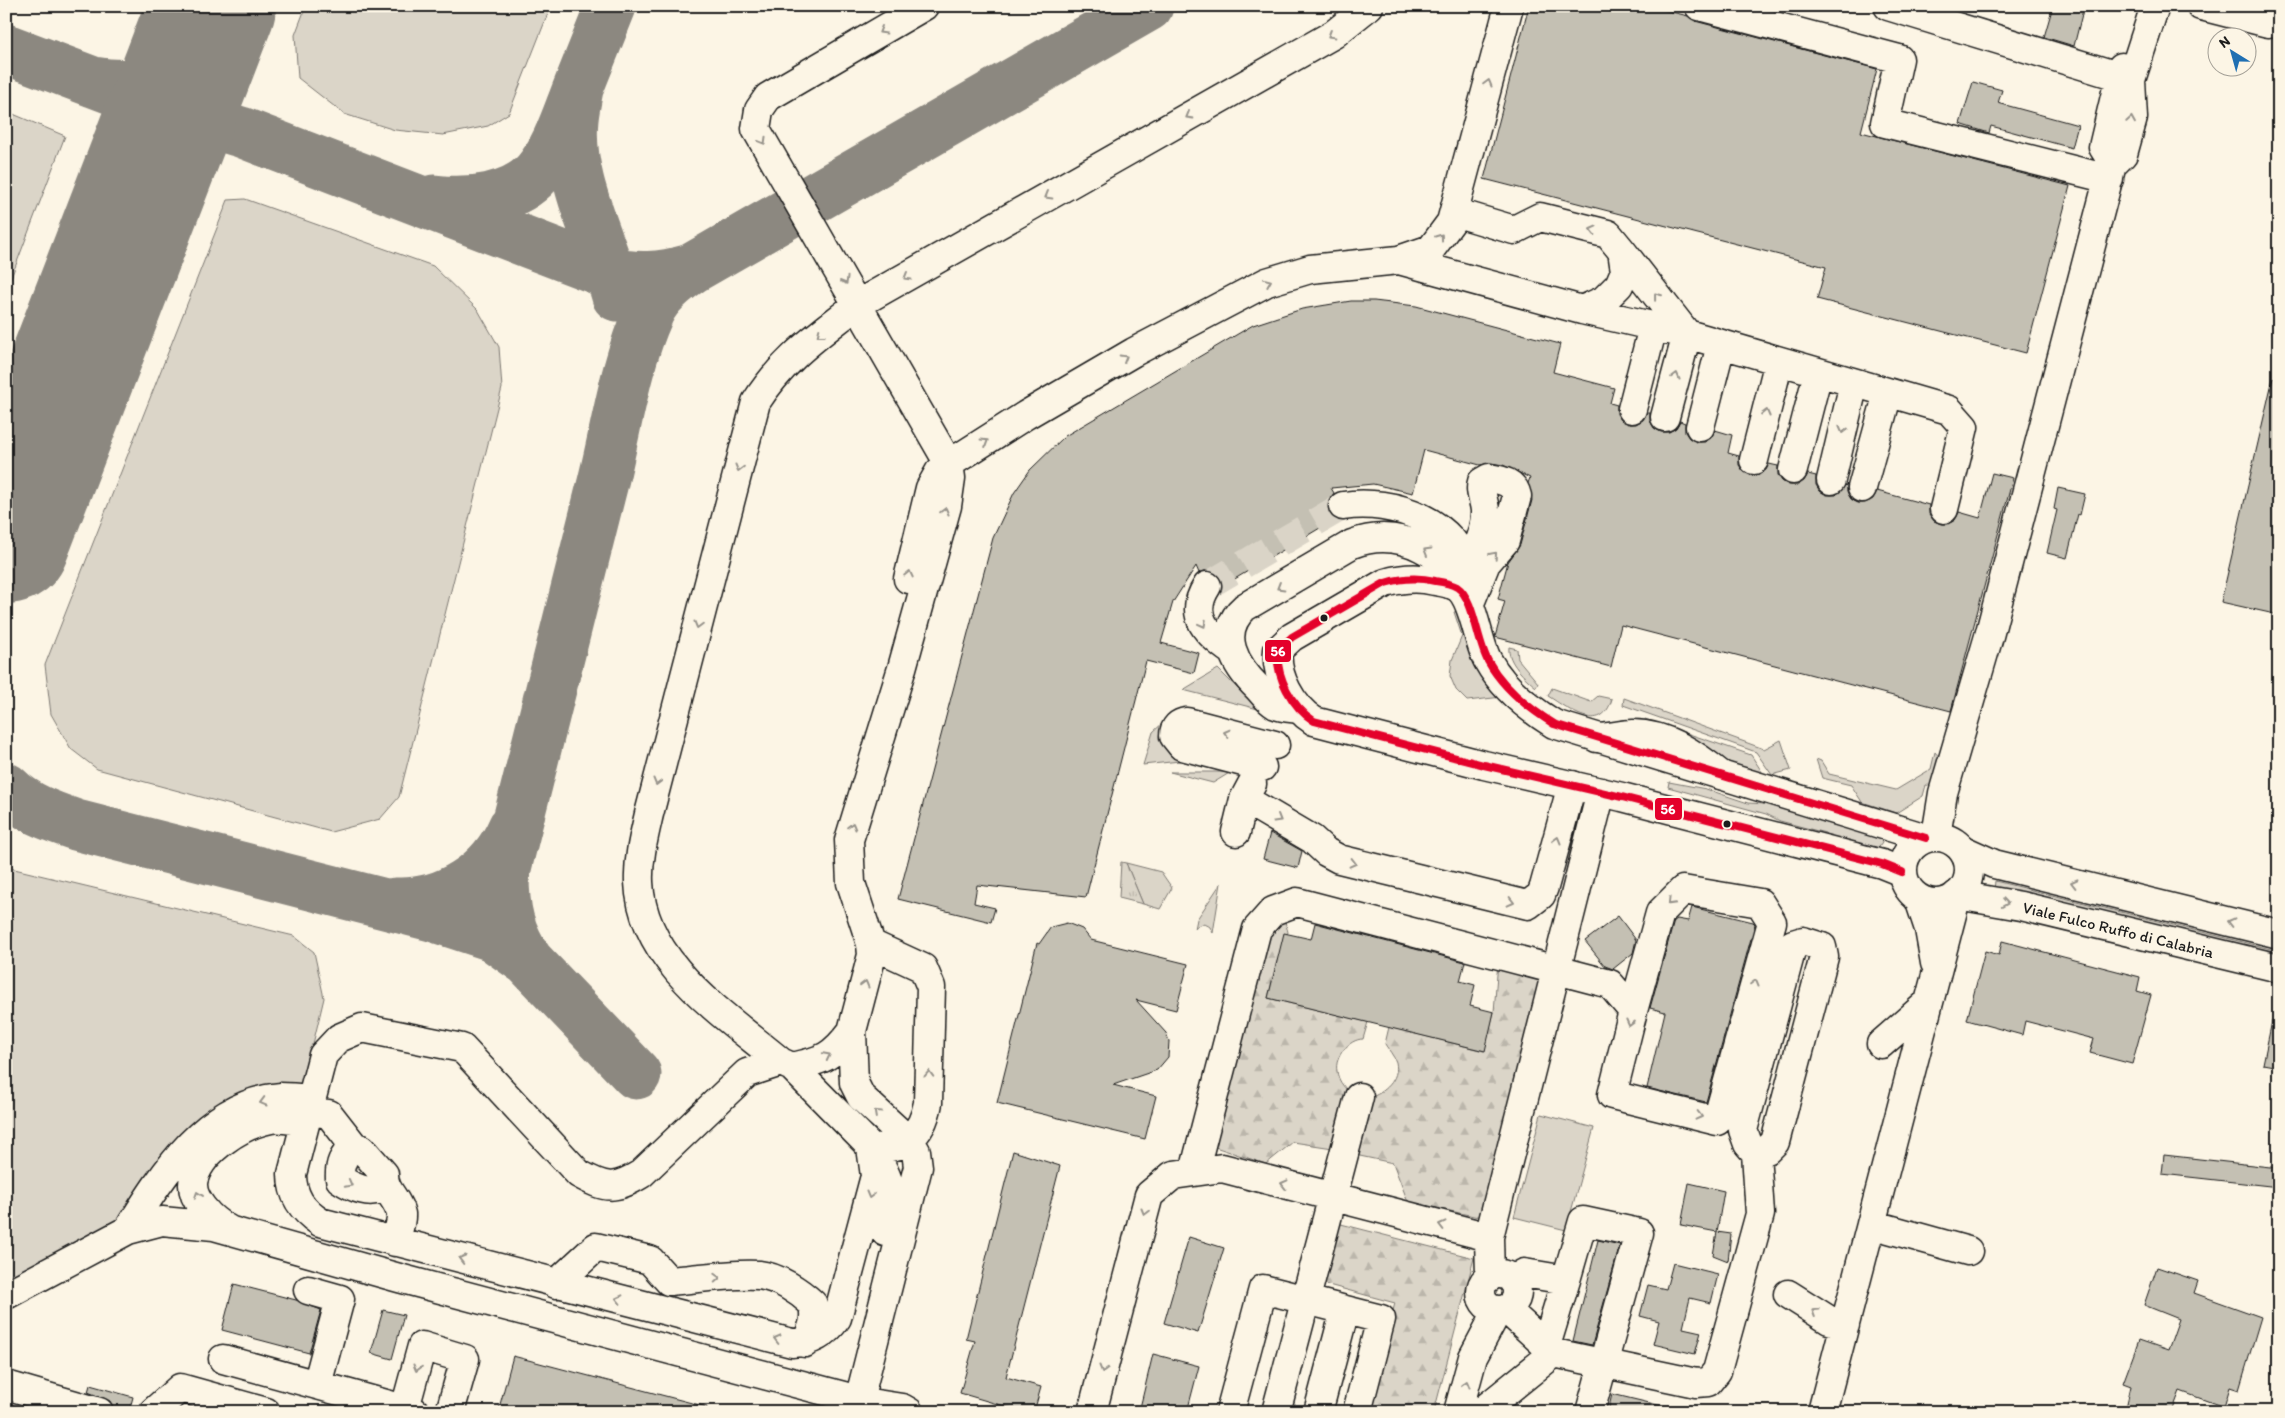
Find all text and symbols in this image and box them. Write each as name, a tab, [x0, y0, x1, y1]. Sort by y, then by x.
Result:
one-way arrow	[878, 24, 887, 34]
north arrow	[2208, 28, 2258, 78]
one-way arrow	[1327, 29, 1336, 39]
text: N	[2216, 32, 2233, 52]
one-way arrow	[1483, 80, 1493, 88]
one-way arrow	[1186, 110, 1195, 120]
one-way arrow	[2126, 116, 2136, 124]
one-way arrow	[757, 135, 767, 144]
one-way arrow	[1045, 190, 1054, 200]
one-way arrow	[1589, 225, 1598, 236]
one-way arrow	[1434, 233, 1443, 243]
one-way arrow	[903, 270, 912, 280]
one-way arrow	[839, 276, 849, 285]
one-way arrow	[1263, 278, 1272, 288]
one-way arrow	[1653, 292, 1662, 301]
one-way arrow	[816, 328, 826, 337]
one-way arrow	[1119, 354, 1128, 364]
one-way arrow	[1670, 372, 1680, 380]
one-way arrow	[1760, 408, 1771, 417]
one-way arrow	[1838, 426, 1849, 435]
one-way arrow	[979, 438, 988, 448]
one-way arrow	[734, 463, 744, 471]
one-way arrow	[939, 506, 950, 515]
one-way arrow	[1424, 547, 1433, 557]
one-way arrow	[1488, 551, 1497, 560]
one-way arrow	[903, 570, 914, 579]
one-way arrow	[1276, 580, 1285, 590]
unlabelled marker	[1319, 613, 1329, 623]
one-way arrow	[1197, 619, 1207, 628]
one-way arrow	[693, 621, 704, 630]
line badge: 56	[1264, 639, 1292, 663]
text: 56	[1271, 643, 1286, 660]
one-way arrow	[1223, 728, 1232, 739]
one-way arrow	[652, 778, 663, 787]
line badge: 56	[1654, 797, 1683, 821]
text: 56	[1661, 801, 1676, 818]
one-way arrow	[1272, 813, 1281, 823]
unlabelled marker	[1722, 819, 1732, 829]
one-way arrow	[847, 822, 857, 830]
one-way arrow	[1551, 836, 1562, 844]
one-way arrow	[1348, 857, 1357, 868]
one-way arrow	[2069, 878, 2078, 889]
one-way arrow	[1506, 896, 1515, 907]
one-way arrow	[1668, 896, 1677, 905]
street label: Viale Fulco Ruffo di Calabria	[2021, 897, 2216, 962]
one-way arrow	[2001, 898, 2010, 908]
one-way arrow	[2227, 917, 2236, 928]
one-way arrow	[1750, 979, 1760, 987]
one-way arrow	[859, 980, 869, 988]
one-way arrow	[1625, 1019, 1636, 1028]
one-way arrow	[821, 1052, 830, 1062]
one-way arrow	[923, 1070, 934, 1078]
one-way arrow	[258, 1096, 267, 1107]
one-way arrow	[874, 1110, 883, 1119]
one-way arrow	[1694, 1110, 1703, 1121]
one-way arrow	[344, 1178, 353, 1188]
one-way arrow	[1280, 1179, 1289, 1190]
one-way arrow	[865, 1190, 876, 1199]
one-way arrow	[193, 1191, 203, 1200]
one-way arrow	[1140, 1208, 1151, 1217]
one-way arrow	[1437, 1220, 1446, 1231]
one-way arrow	[458, 1255, 466, 1265]
one-way arrow	[714, 1272, 722, 1283]
one-way arrow	[615, 1294, 624, 1305]
one-way arrow	[1812, 1309, 1821, 1319]
one-way arrow	[773, 1334, 782, 1345]
one-way arrow	[412, 1363, 422, 1371]
one-way arrow	[1099, 1365, 1109, 1373]
one-way arrow	[1460, 1381, 1470, 1389]

